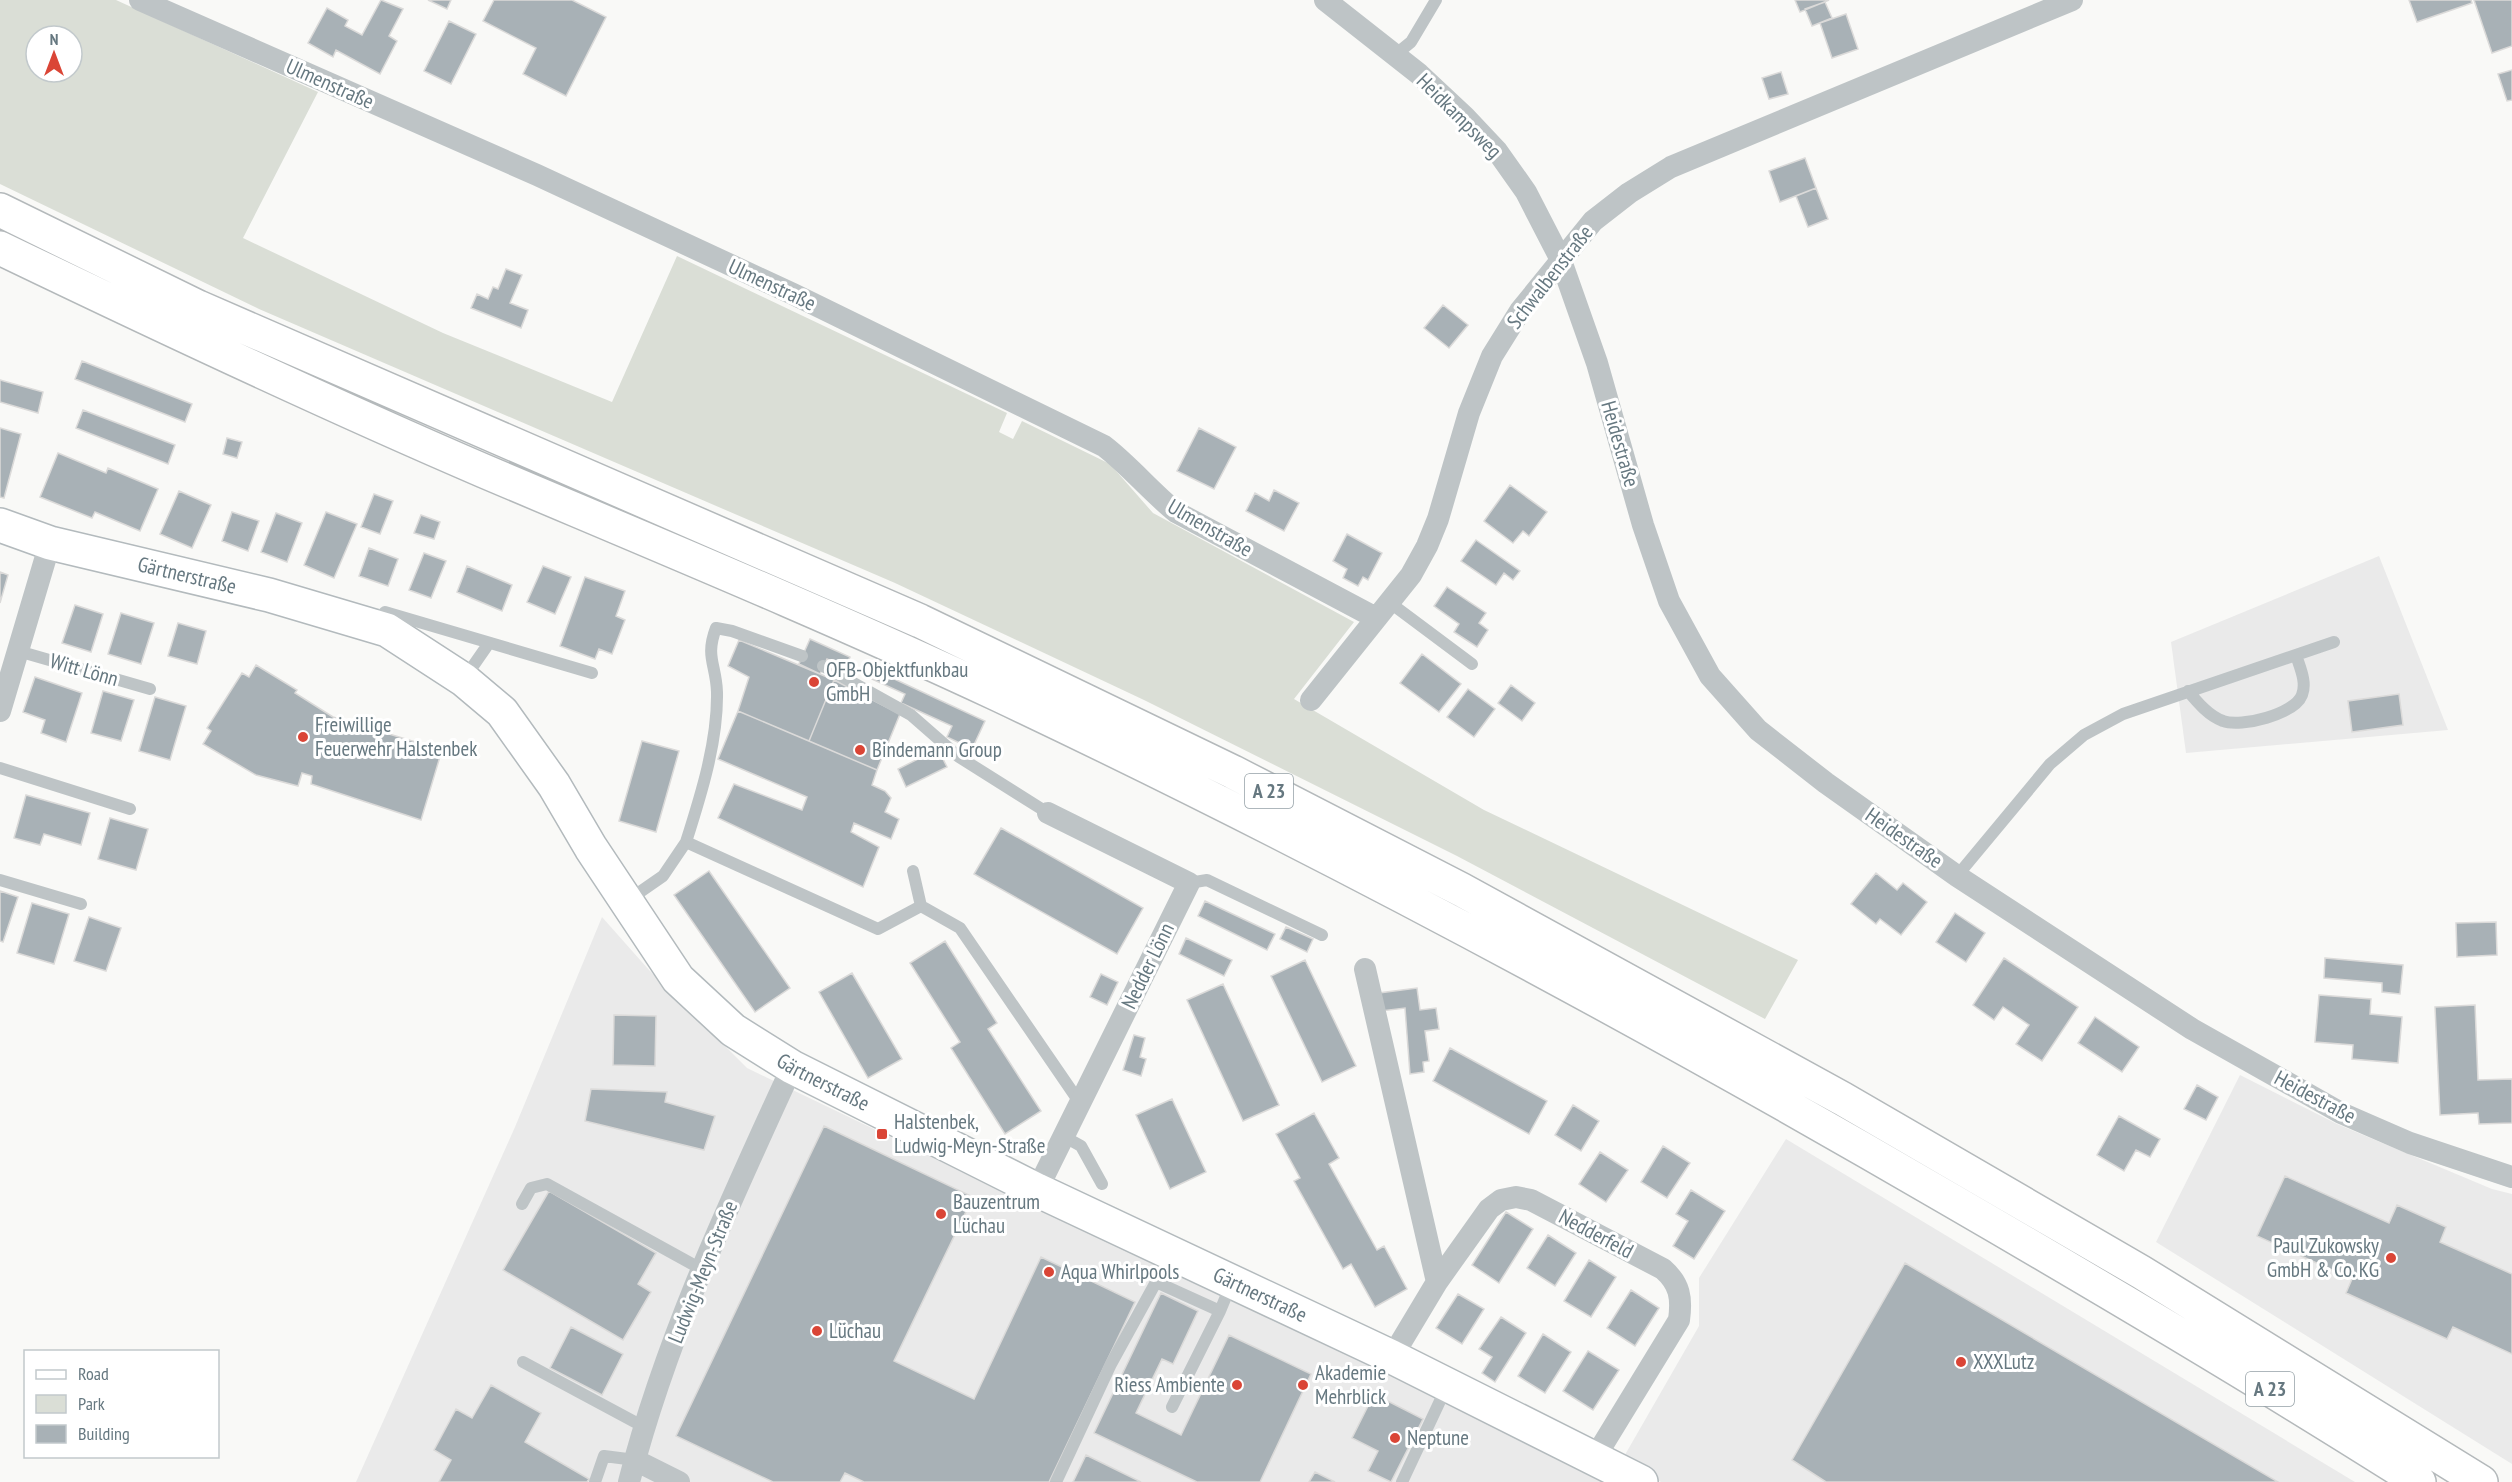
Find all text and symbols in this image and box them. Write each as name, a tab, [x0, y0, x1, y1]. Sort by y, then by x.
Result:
north arrow	[24, 24, 84, 84]
text: N	[50, 29, 58, 49]
street label: Ulmenstraße	[282, 52, 378, 115]
street label: Heidkampsweg	[1411, 67, 1508, 164]
street label: Schwalbenstraße	[1501, 219, 1599, 334]
street label: Ulmenstraße	[724, 253, 820, 317]
street label: Heidestraße	[1595, 398, 1646, 490]
street label: Ulmenstraße	[1163, 493, 1257, 563]
street label: Gärtnerstraße	[135, 550, 239, 600]
street label: Witt Lönn	[47, 647, 121, 692]
place label: OFB-Objektfunkbau GmbH	[826, 656, 968, 707]
marker: OFB-Objektfunkbau GmbH	[807, 675, 821, 689]
place label: Freiwillige Feuerwehr Halstenbek	[315, 711, 477, 762]
marker: Freiwillige Feuerwehr Halstenbek	[296, 730, 310, 744]
place label: Bindemann Group	[872, 736, 1002, 763]
marker: Bindemann Group	[853, 743, 867, 757]
road number: A 23	[1245, 774, 1293, 808]
street label: Heidestraße	[1860, 801, 1948, 874]
street label: Nedder Lönn	[1115, 918, 1180, 1013]
street label: Gärtnerstraße	[772, 1047, 874, 1117]
street label: Heidestraße	[2270, 1064, 2361, 1129]
place label: Halstenbek, Ludwig-Meyn-Straße	[894, 1108, 1046, 1159]
marker: Halstenbek, Ludwig-Meyn-Straße	[875, 1127, 889, 1141]
place label: Bauzentrum Lüchau	[953, 1188, 1040, 1239]
street label: Ludwig-Meyn-Straße	[662, 1197, 743, 1347]
street label: Nedderfeld	[1554, 1203, 1638, 1264]
marker: Bauzentrum Lüchau	[934, 1207, 948, 1221]
place label: Paul Zukowsky GmbH & Co. KG	[2267, 1232, 2379, 1283]
marker: Paul Zukowsky GmbH & Co. KG	[2384, 1251, 2398, 1265]
place label: Aqua Whirlpools	[1061, 1258, 1179, 1285]
street label: Gärtnerstraße	[1209, 1261, 1311, 1328]
marker: Aqua Whirlpools	[1042, 1265, 1056, 1279]
place label: Lüchau	[829, 1317, 881, 1344]
marker: Lüchau	[810, 1324, 824, 1338]
place label: XXXLutz	[1973, 1348, 2034, 1375]
legend	[24, 1350, 219, 1458]
marker: XXXLutz	[1954, 1355, 1968, 1369]
place label: Akademie Mehrblick	[1315, 1359, 1386, 1410]
text: Road	[78, 1362, 109, 1385]
place label: Riess Ambiente	[1114, 1371, 1225, 1398]
road number: A 23	[2246, 1372, 2294, 1406]
marker: Riess Ambiente	[1230, 1378, 1244, 1392]
marker: Akademie Mehrblick	[1296, 1378, 1310, 1392]
text: Park	[78, 1392, 105, 1415]
text: Building	[78, 1422, 130, 1445]
place label: Neptune	[1407, 1424, 1469, 1451]
marker: Neptune	[1388, 1431, 1402, 1445]

